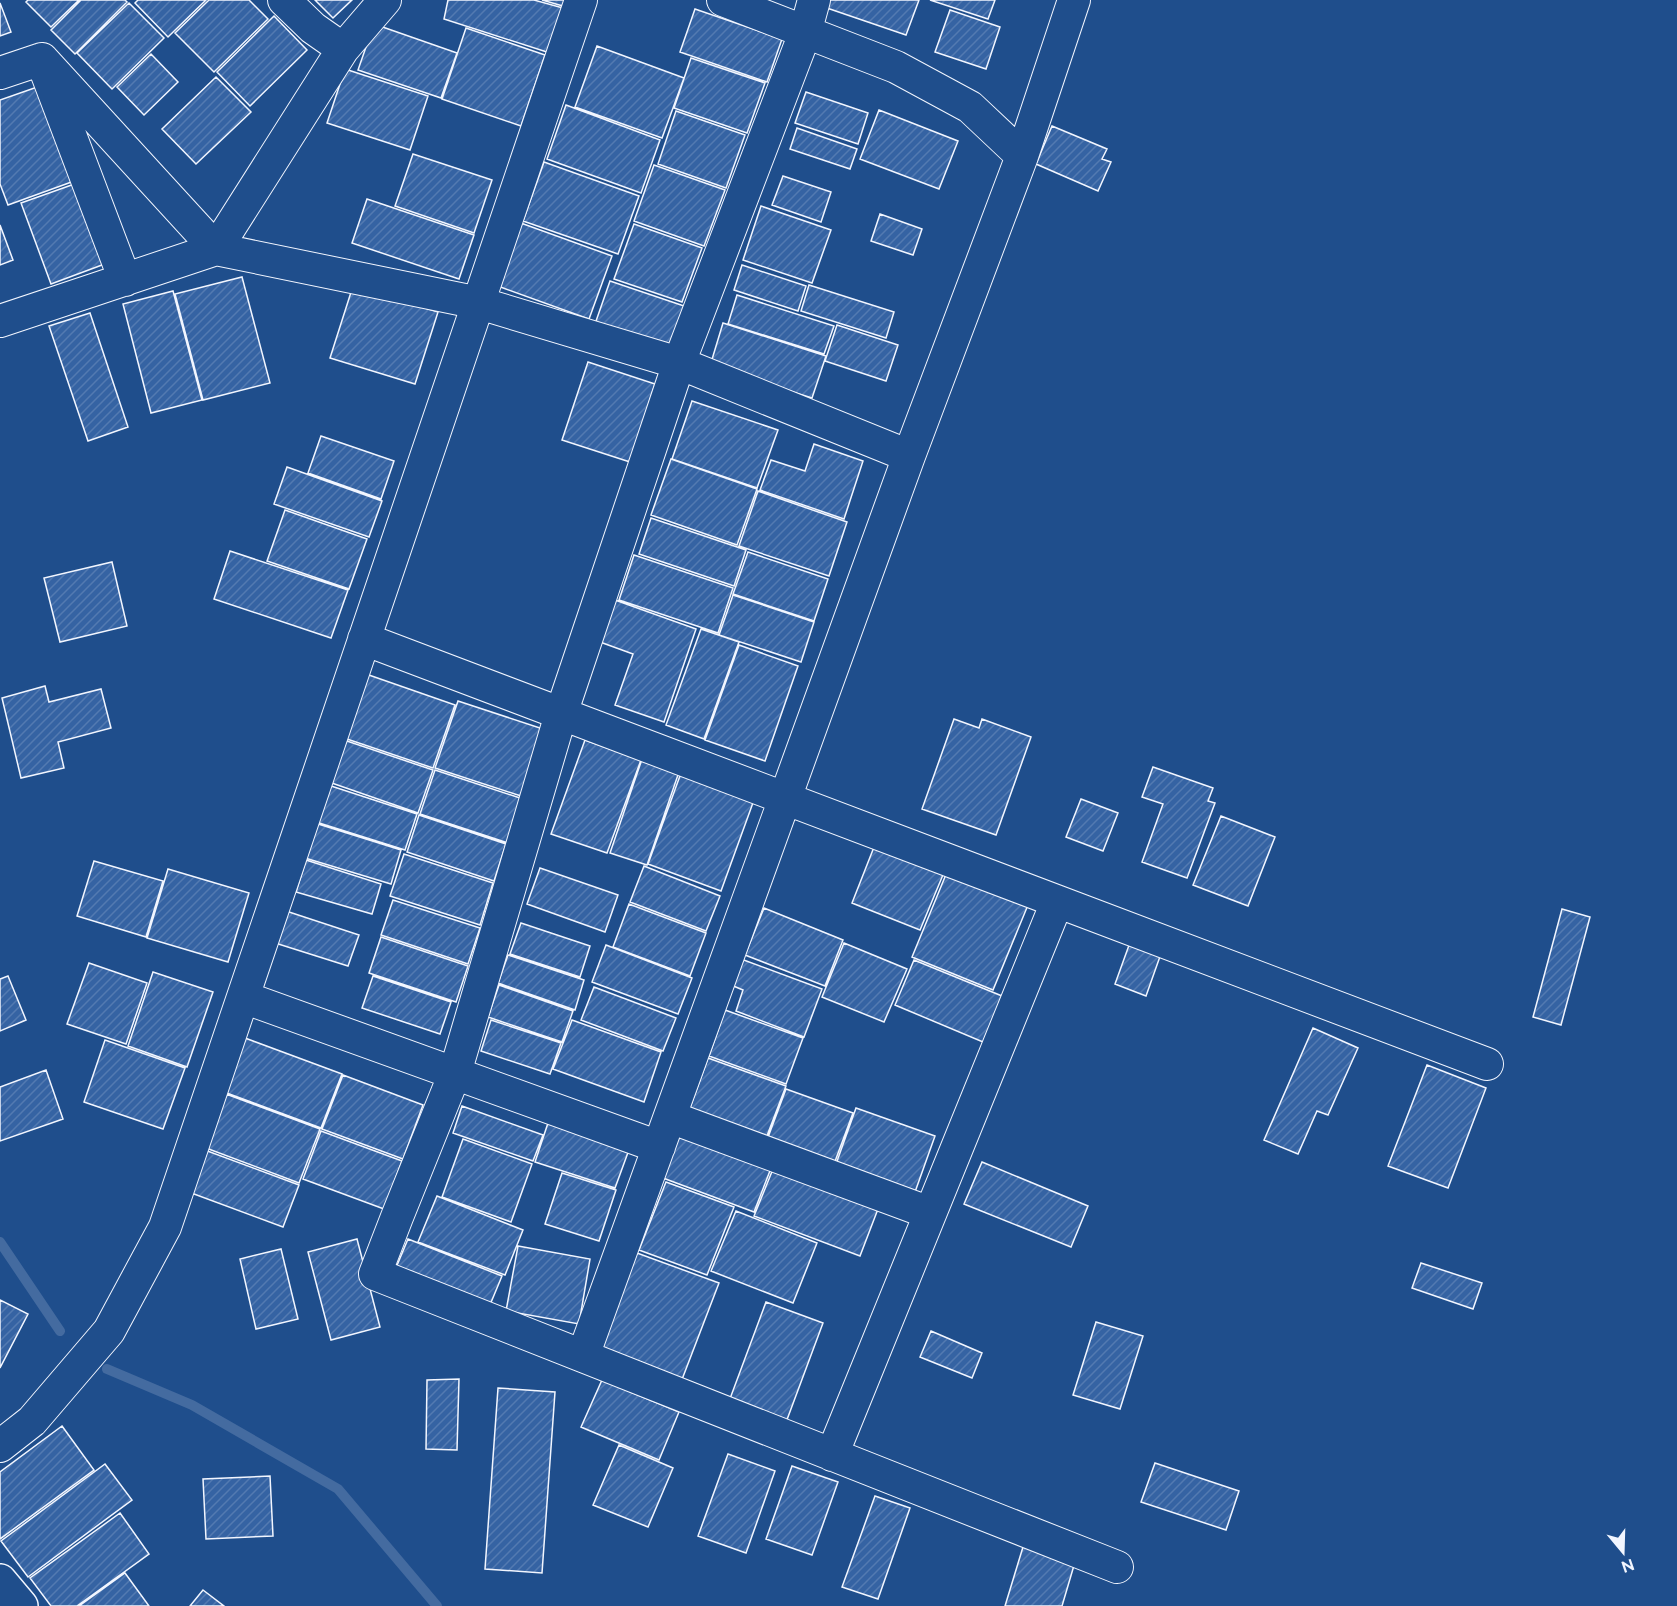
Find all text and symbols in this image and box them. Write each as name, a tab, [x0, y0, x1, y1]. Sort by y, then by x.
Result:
north arrow	[1593, 1522, 1653, 1582]
text: N	[1619, 1555, 1637, 1577]

